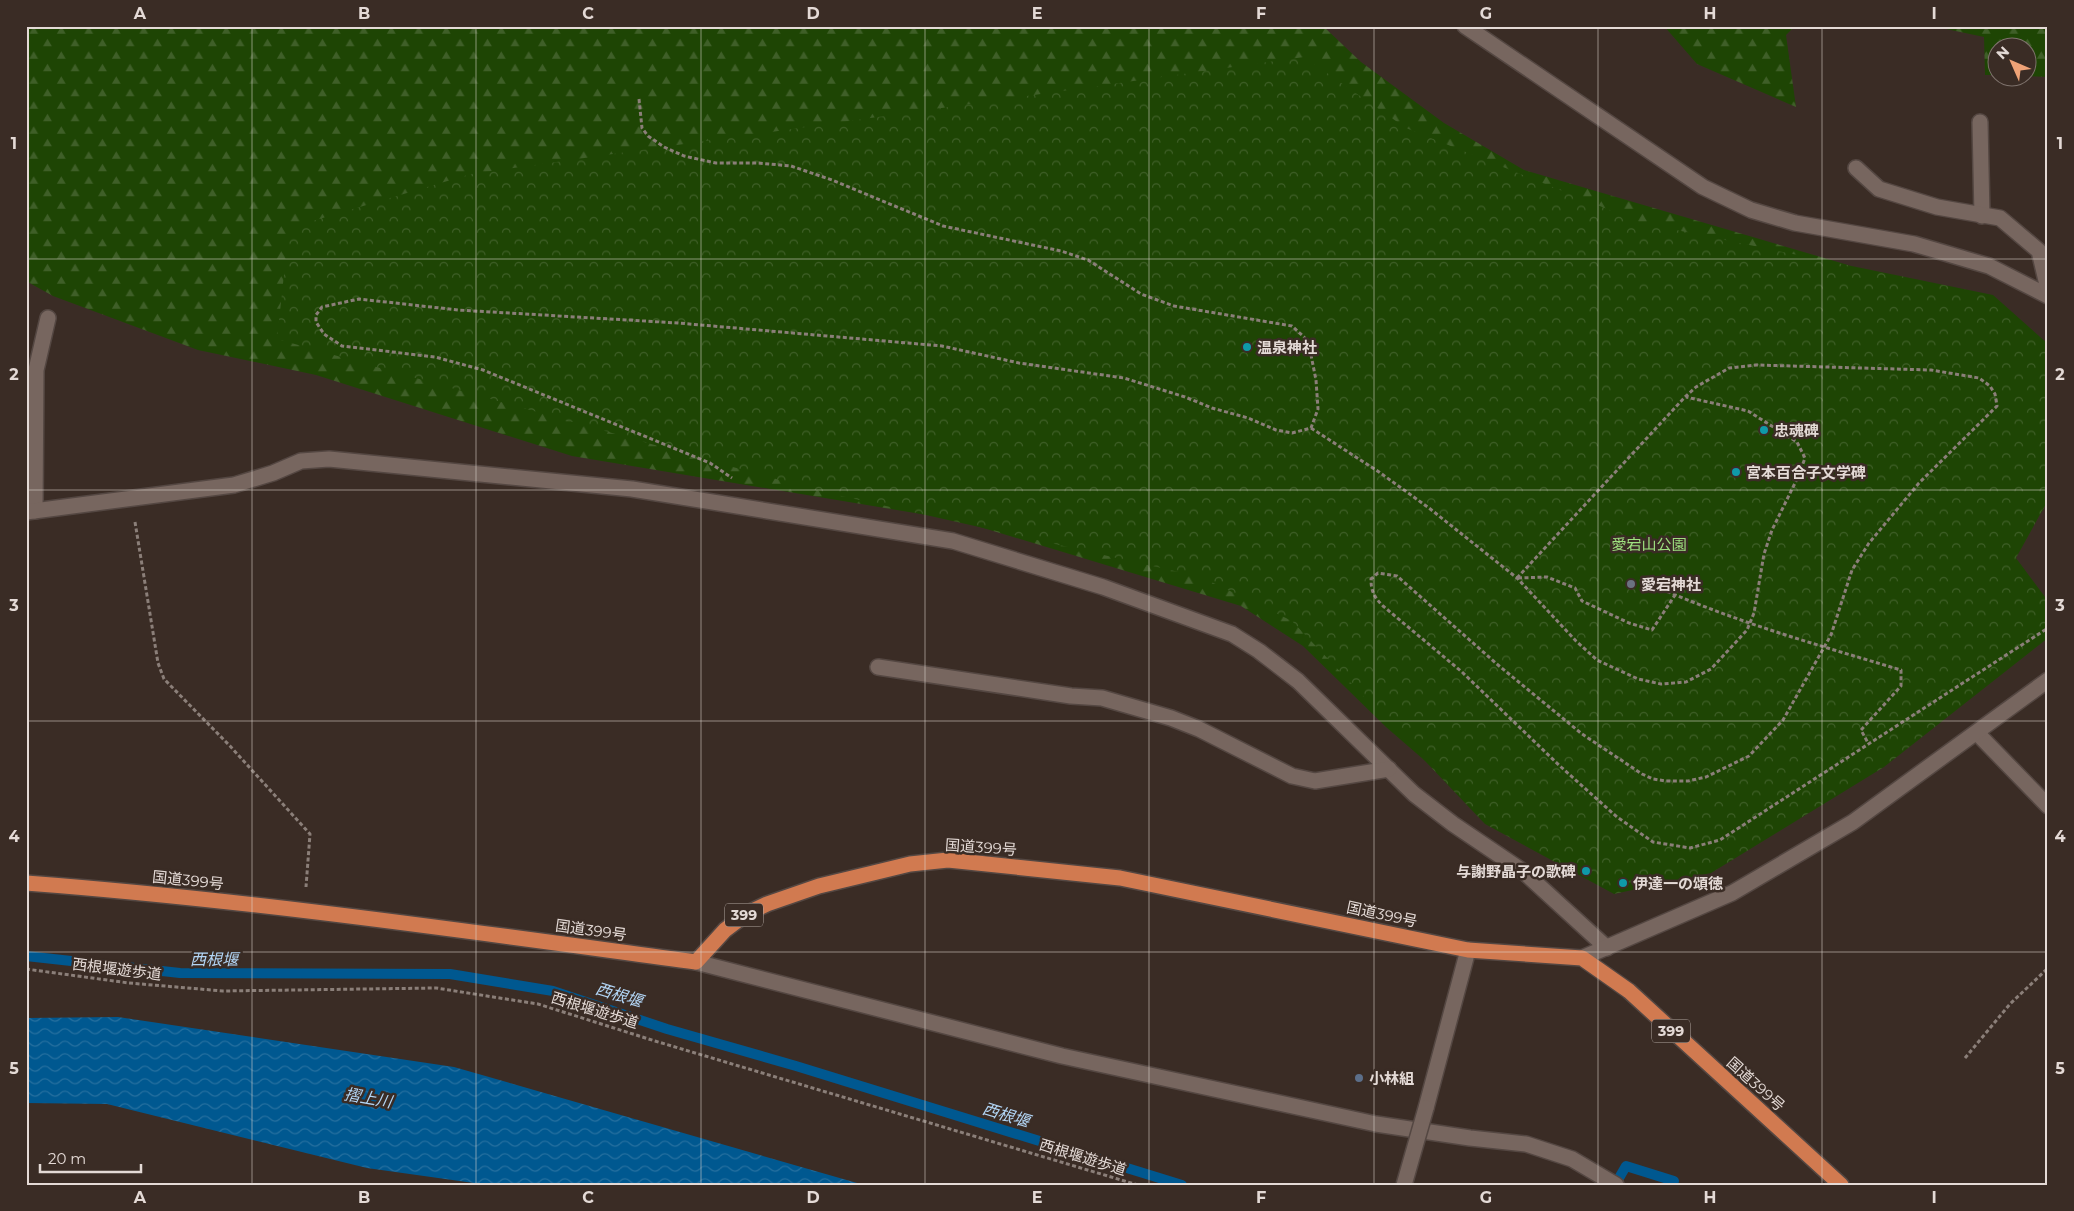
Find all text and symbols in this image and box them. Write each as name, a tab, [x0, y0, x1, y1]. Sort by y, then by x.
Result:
text: A	[133, 4, 147, 23]
text: B	[358, 4, 370, 23]
text: C	[582, 4, 594, 23]
text: D	[806, 4, 820, 23]
text: E	[1032, 4, 1042, 23]
text: F	[1256, 4, 1266, 23]
text: G	[1480, 4, 1492, 23]
text: H	[1704, 4, 1716, 23]
text: I	[1931, 4, 1937, 23]
north arrow	[1986, 38, 2036, 88]
text: N	[1992, 42, 2013, 63]
text: 1	[11, 134, 17, 153]
text: 1	[2057, 134, 2063, 153]
place label: 温泉神社	[1257, 338, 1317, 357]
marker: 温泉神社	[1241, 341, 1253, 353]
text: 2	[9, 365, 19, 384]
text: 2	[2055, 365, 2065, 384]
place label: 忠魂碑	[1774, 421, 1819, 440]
marker: 忠魂碑	[1758, 424, 1770, 436]
place label: 宮本百合子文学碑	[1746, 463, 1866, 482]
marker: 宮本百合子文学碑	[1730, 466, 1742, 478]
park label: 愛宕山公園	[1611, 535, 1687, 554]
place label: 愛宕神社	[1641, 575, 1701, 594]
marker: 愛宕神社	[1625, 578, 1637, 590]
text: 3	[8, 596, 19, 615]
text: 3	[2054, 596, 2065, 615]
text: 4	[8, 827, 20, 846]
text: 4	[2054, 827, 2066, 846]
street label: 国道399号	[945, 835, 1017, 859]
place label: 与謝野晶子の歌碑	[1456, 862, 1576, 881]
marker: 与謝野晶子の歌碑	[1580, 865, 1592, 877]
street label: 国道399号	[151, 867, 225, 893]
place label: 伊達一の頌徳	[1633, 874, 1723, 893]
marker: 伊達一の頌徳	[1617, 877, 1629, 889]
street label: 国道399号	[1345, 897, 1419, 931]
road number: 399	[725, 904, 763, 926]
street label: 国道399号	[554, 916, 628, 944]
water label: 西根堰	[190, 950, 241, 969]
street label: 西根堰遊歩道	[71, 954, 163, 984]
water label: 西根堰	[593, 979, 648, 1012]
street label: 西根堰遊歩道	[549, 988, 641, 1032]
road number: 399	[1652, 1019, 1690, 1042]
street label: 国道399号	[1723, 1053, 1789, 1115]
text: 5	[9, 1059, 19, 1078]
text: 5	[2055, 1059, 2065, 1078]
place label: 小林組	[1369, 1069, 1414, 1088]
marker: 小林組	[1353, 1072, 1365, 1084]
water label: 摺上川	[343, 1084, 395, 1112]
water label: 西根堰	[980, 1099, 1035, 1132]
street label: 西根堰遊歩道	[1037, 1135, 1129, 1179]
scale bar	[40, 1141, 141, 1173]
text: 20 m	[48, 1149, 86, 1168]
text: A	[133, 1188, 147, 1207]
text: B	[358, 1188, 370, 1207]
text: C	[582, 1188, 594, 1207]
text: D	[806, 1188, 820, 1207]
text: E	[1032, 1188, 1042, 1207]
text: F	[1256, 1188, 1266, 1207]
text: G	[1480, 1188, 1492, 1207]
text: H	[1704, 1188, 1716, 1207]
text: I	[1931, 1188, 1937, 1207]

